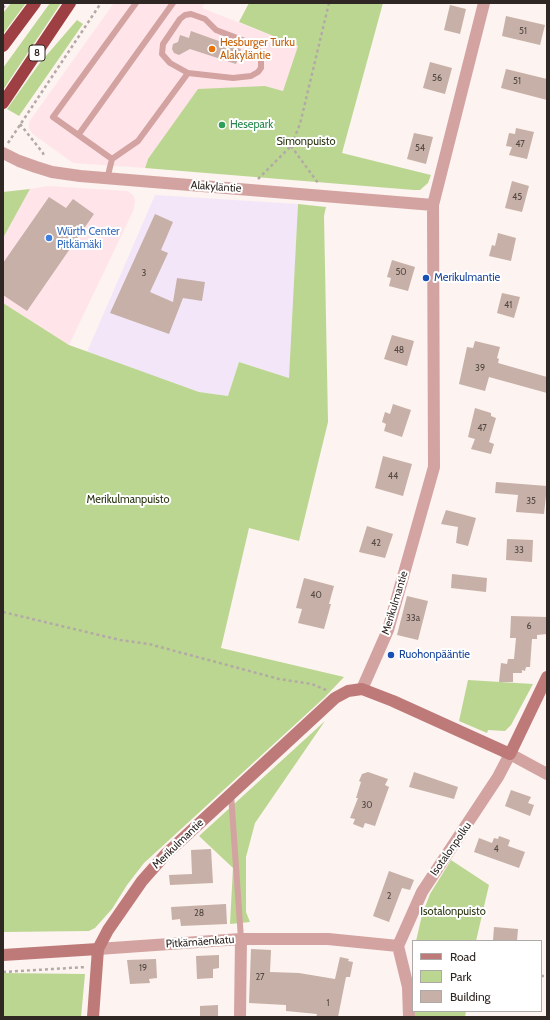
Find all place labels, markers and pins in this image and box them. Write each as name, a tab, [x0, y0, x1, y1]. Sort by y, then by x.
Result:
place label: Hesburger Turku Alakyläntie	[220, 36, 295, 62]
marker: Hesburger Turku Alakyläntie	[207, 44, 217, 54]
place label: Hesepark	[230, 118, 273, 132]
marker: Hesepark	[217, 120, 227, 130]
place label: Würth Center Pitkämäki	[57, 225, 120, 251]
marker: Würth Center Pitkämäki	[44, 233, 54, 243]
place label: Merikulmantie	[434, 271, 500, 285]
marker: Merikulmantie	[421, 273, 431, 283]
place label: Ruohonpääntie	[399, 648, 470, 662]
marker: Ruohonpääntie	[386, 650, 396, 660]

